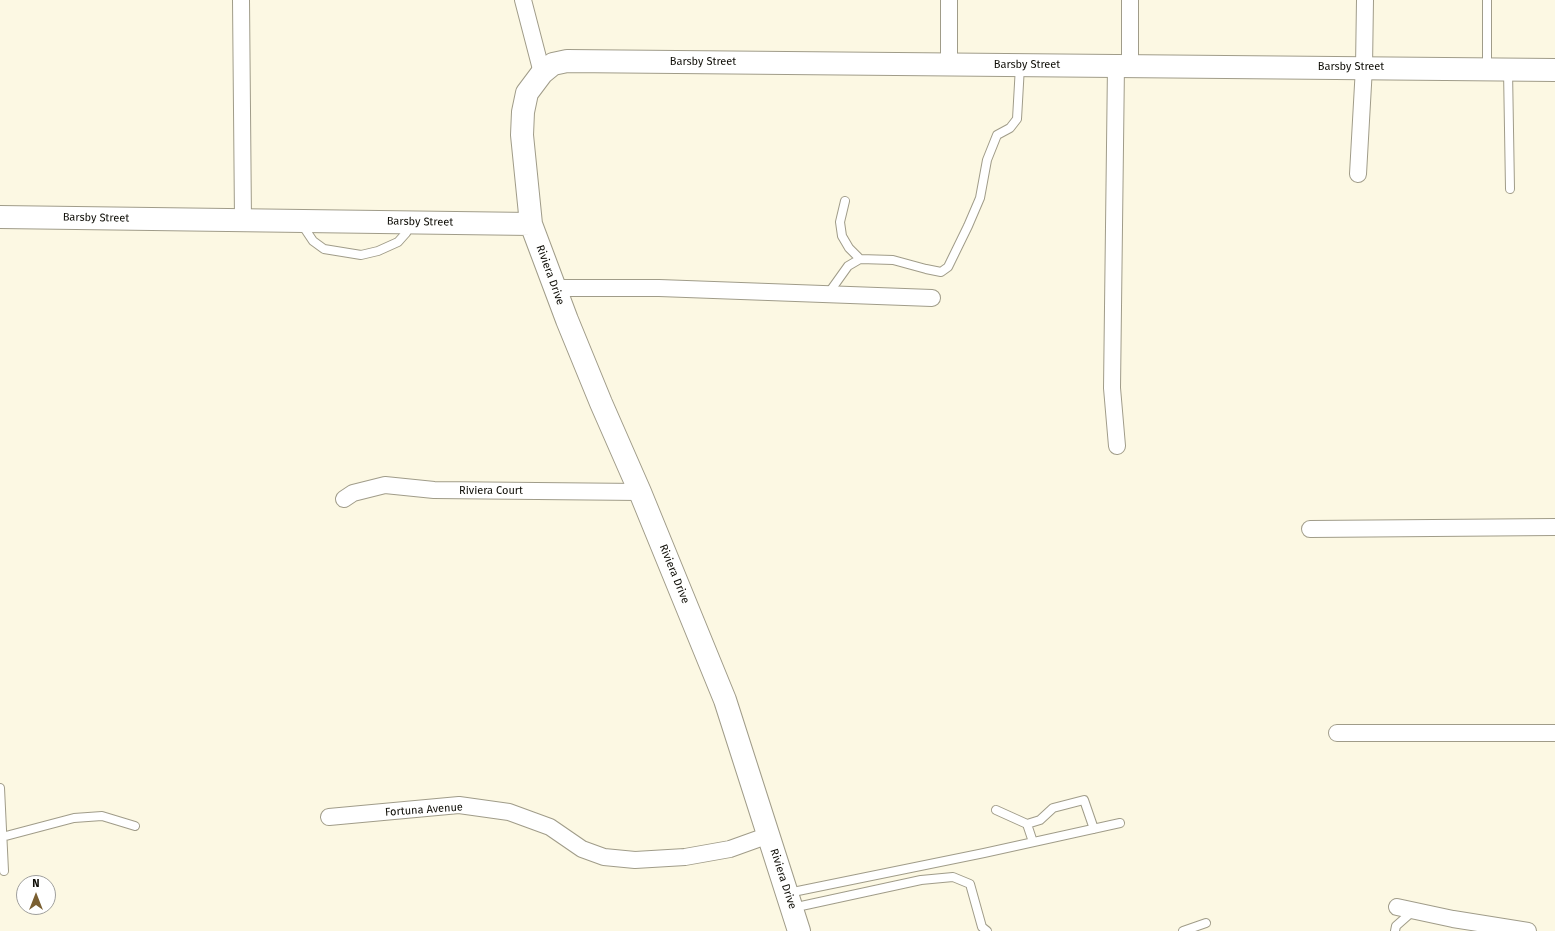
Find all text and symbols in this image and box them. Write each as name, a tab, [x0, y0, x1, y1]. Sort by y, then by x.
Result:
street label: Barsby Street	[670, 55, 736, 69]
street label: Barsby Street	[994, 58, 1060, 72]
street label: Barsby Street	[1318, 60, 1384, 74]
street label: Barsby Street	[63, 211, 129, 225]
street label: Barsby Street	[387, 215, 453, 229]
street label: Riviera Drive	[533, 243, 567, 307]
street label: Riviera Court	[459, 484, 523, 498]
street label: Riviera Drive	[656, 542, 692, 606]
street label: Fortuna Avenue	[385, 801, 463, 819]
street label: Riviera Drive	[767, 847, 799, 911]
north arrow	[16, 875, 56, 915]
text: N	[32, 877, 40, 890]

